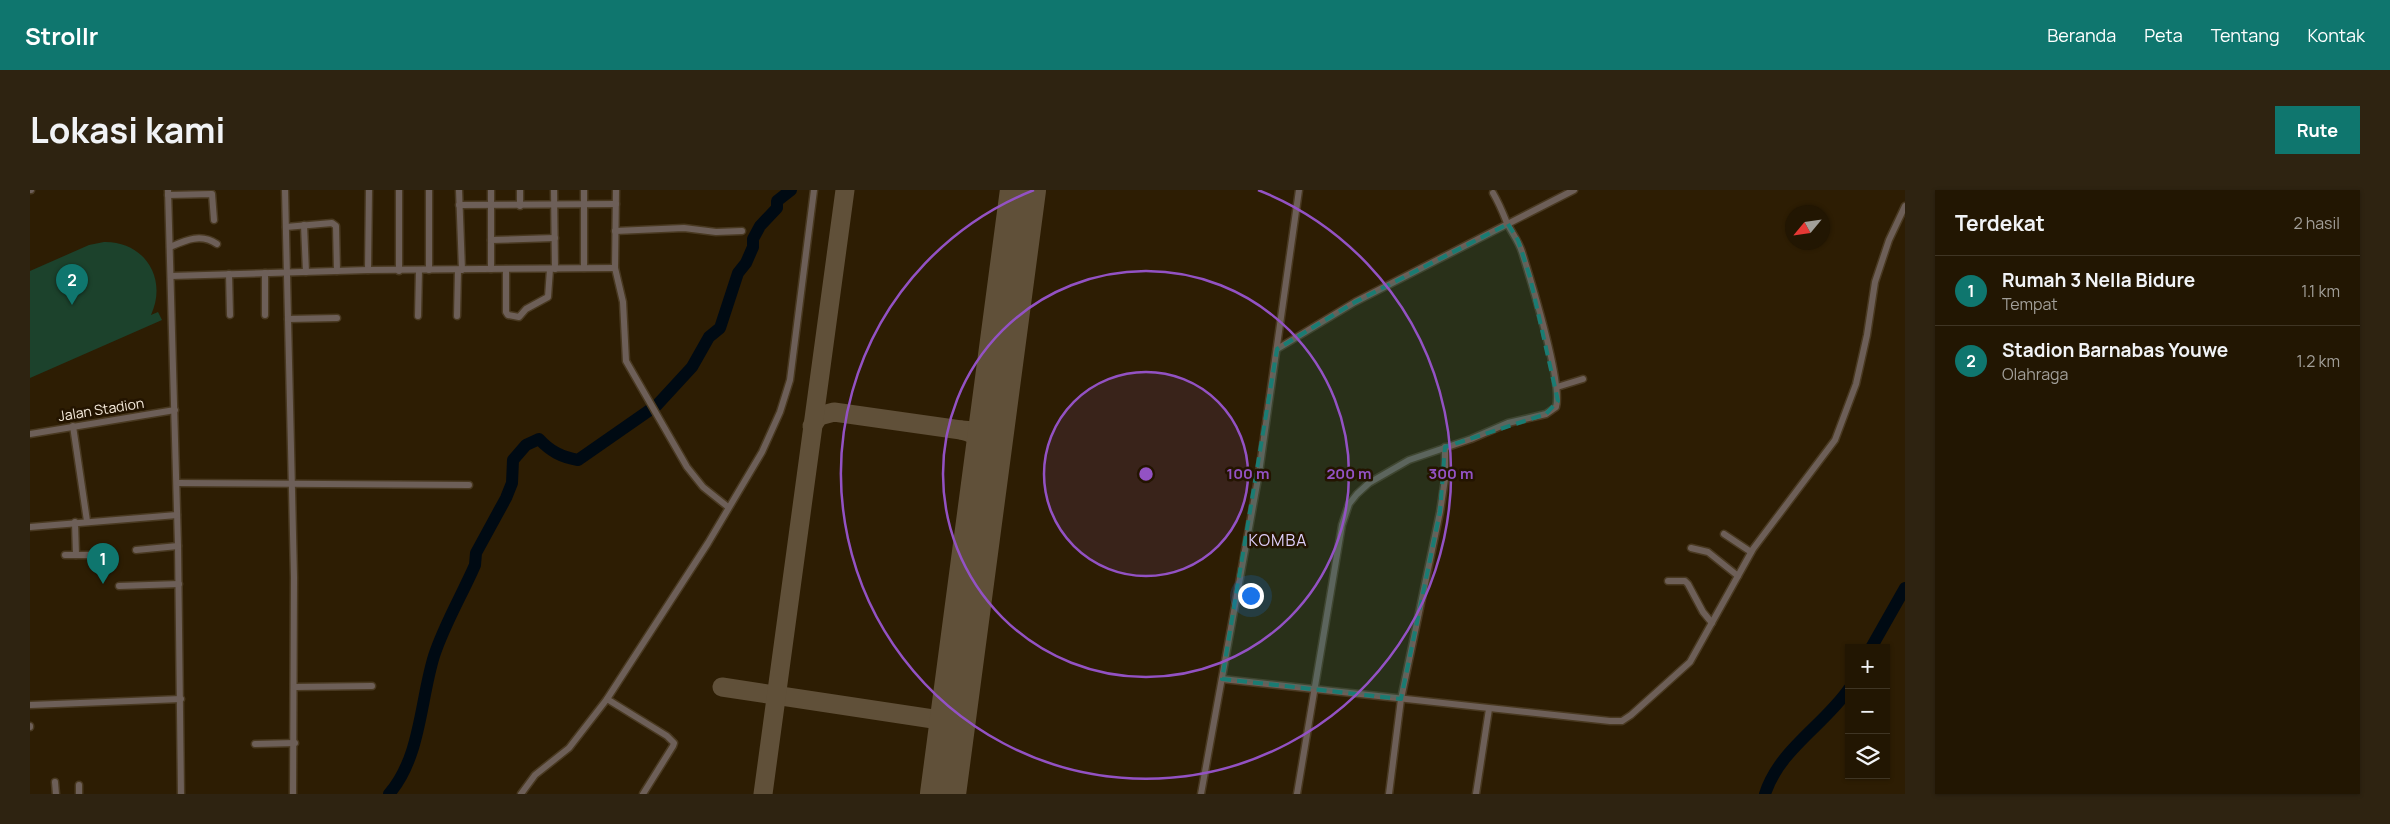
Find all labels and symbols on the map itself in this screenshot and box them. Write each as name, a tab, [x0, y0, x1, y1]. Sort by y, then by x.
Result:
north arrow	[1785, 205, 1830, 250]
pin: 2	[56, 264, 88, 305]
street label: Jalan Stadion	[57, 393, 145, 425]
text: 100 m	[1227, 463, 1269, 484]
text: 200 m	[1326, 463, 1372, 484]
text: 300 m	[1429, 463, 1473, 484]
centre of rings	[1137, 465, 1155, 483]
district label: KOMBA	[1249, 529, 1307, 551]
pin: 1	[87, 543, 119, 584]
your location	[1238, 583, 1264, 609]

